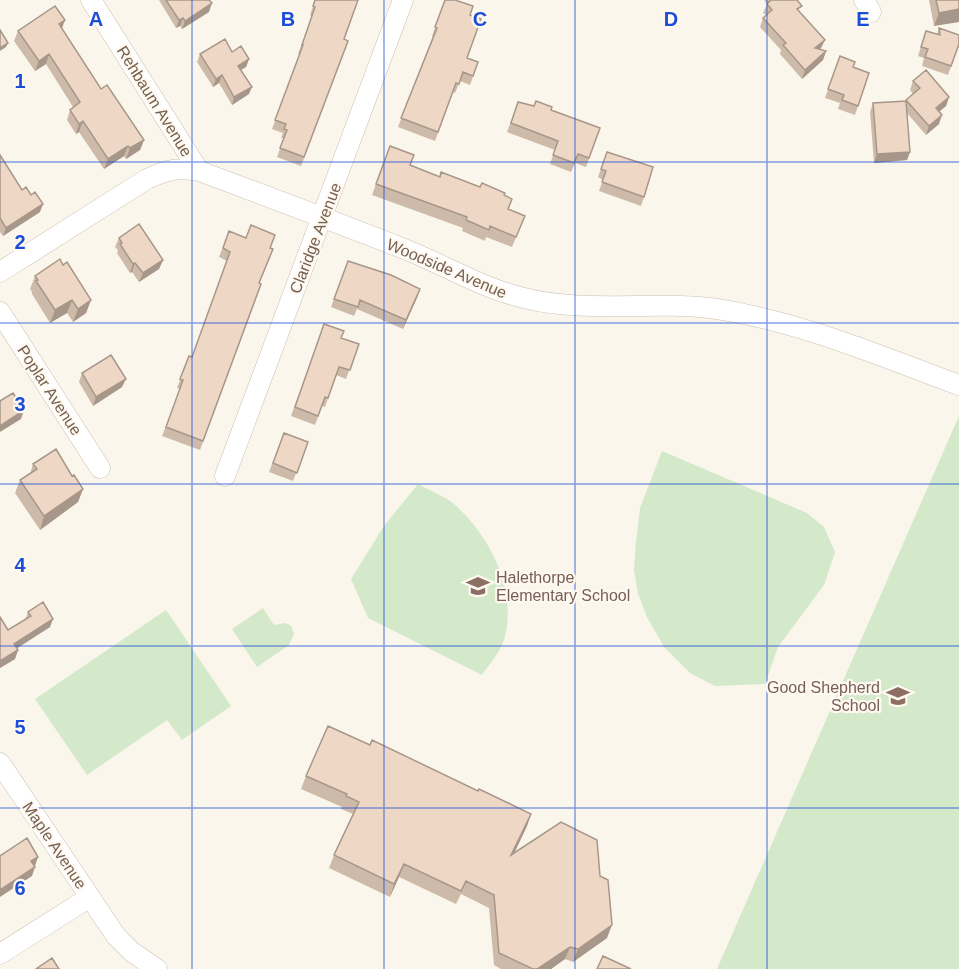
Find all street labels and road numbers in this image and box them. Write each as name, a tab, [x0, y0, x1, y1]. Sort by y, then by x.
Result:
street label: Rehbaum Avenue	[114, 43, 195, 160]
street label: Claridge Avenue	[287, 180, 344, 296]
street label: Woodside Avenue	[384, 236, 509, 301]
street label: Poplar Avenue	[14, 342, 85, 439]
street label: Maple Avenue	[19, 799, 90, 892]

